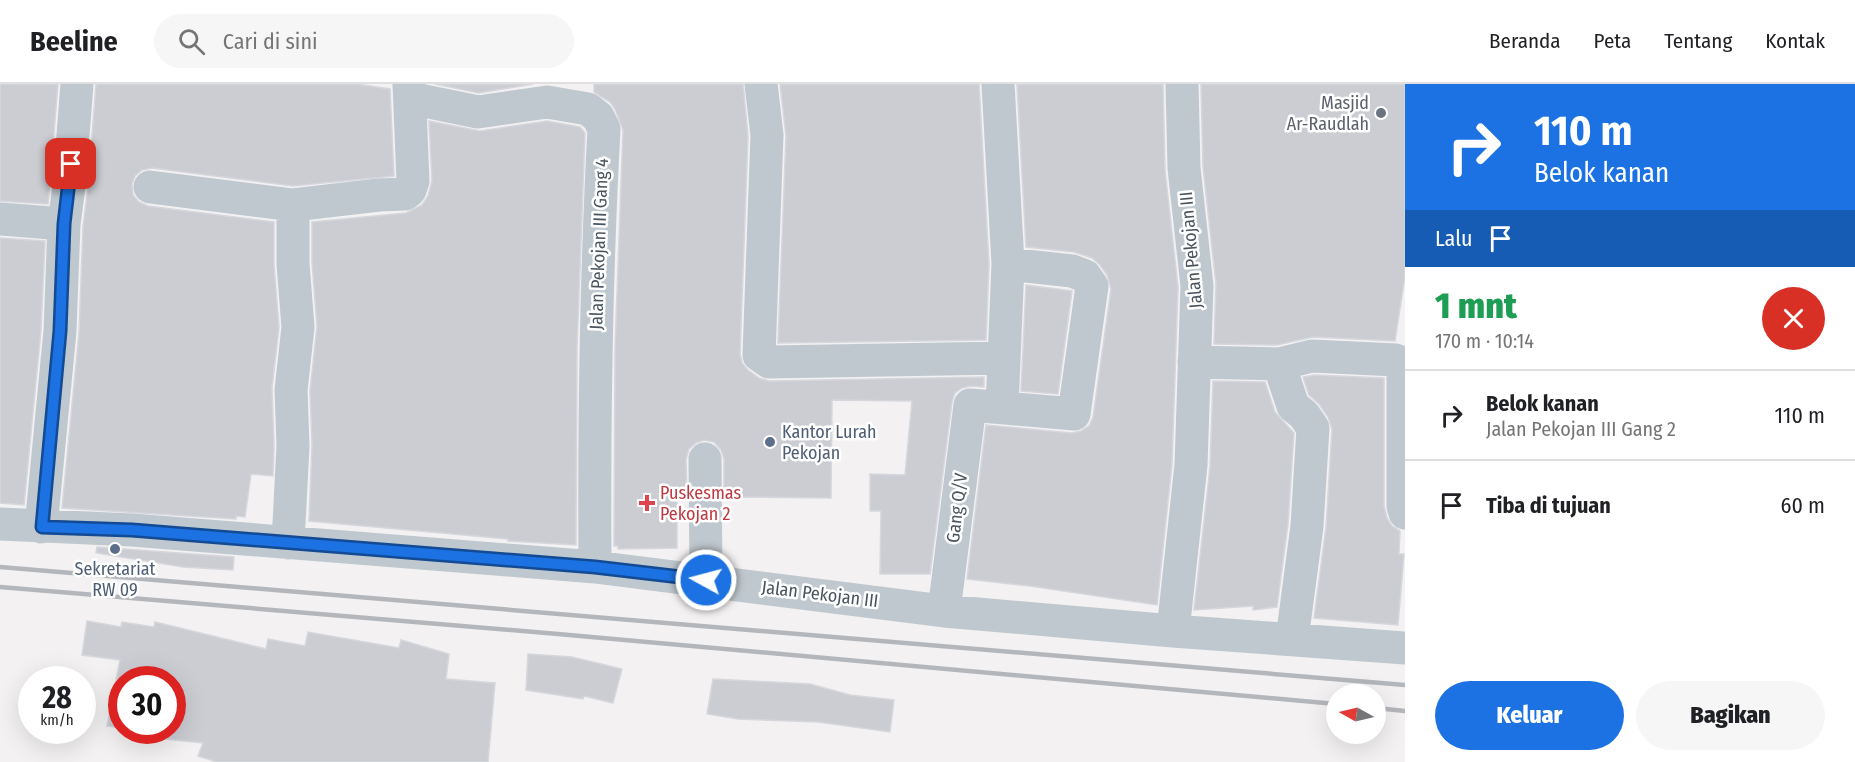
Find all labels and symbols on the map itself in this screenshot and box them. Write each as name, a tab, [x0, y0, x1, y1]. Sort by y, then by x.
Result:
place label: Masjid Ar-Raudlah	[1287, 92, 1369, 135]
marker: Masjid Ar-Raudlah	[1374, 106, 1388, 120]
pin	[45, 138, 96, 189]
street label: Jalan Pekojan III Gang 4	[585, 158, 613, 330]
street label: Jalan Pekojan III	[1175, 191, 1207, 309]
place label: Kantor Lurah Pekojan	[782, 421, 876, 464]
marker: Kantor Lurah Pekojan	[763, 435, 777, 449]
street label: Gang Q/V	[942, 471, 972, 544]
place label: Puskesmas Pekojan 2	[660, 482, 741, 525]
marker: Puskesmas Pekojan 2	[638, 494, 656, 512]
marker: Sekretariat RW 09	[108, 542, 122, 556]
position arrow	[674, 548, 738, 612]
place label: Sekretariat RW 09	[75, 558, 156, 601]
street label: Jalan Pekojan III	[760, 576, 880, 612]
speed limit sign: 30	[108, 666, 186, 744]
north arrow	[1326, 684, 1386, 744]

